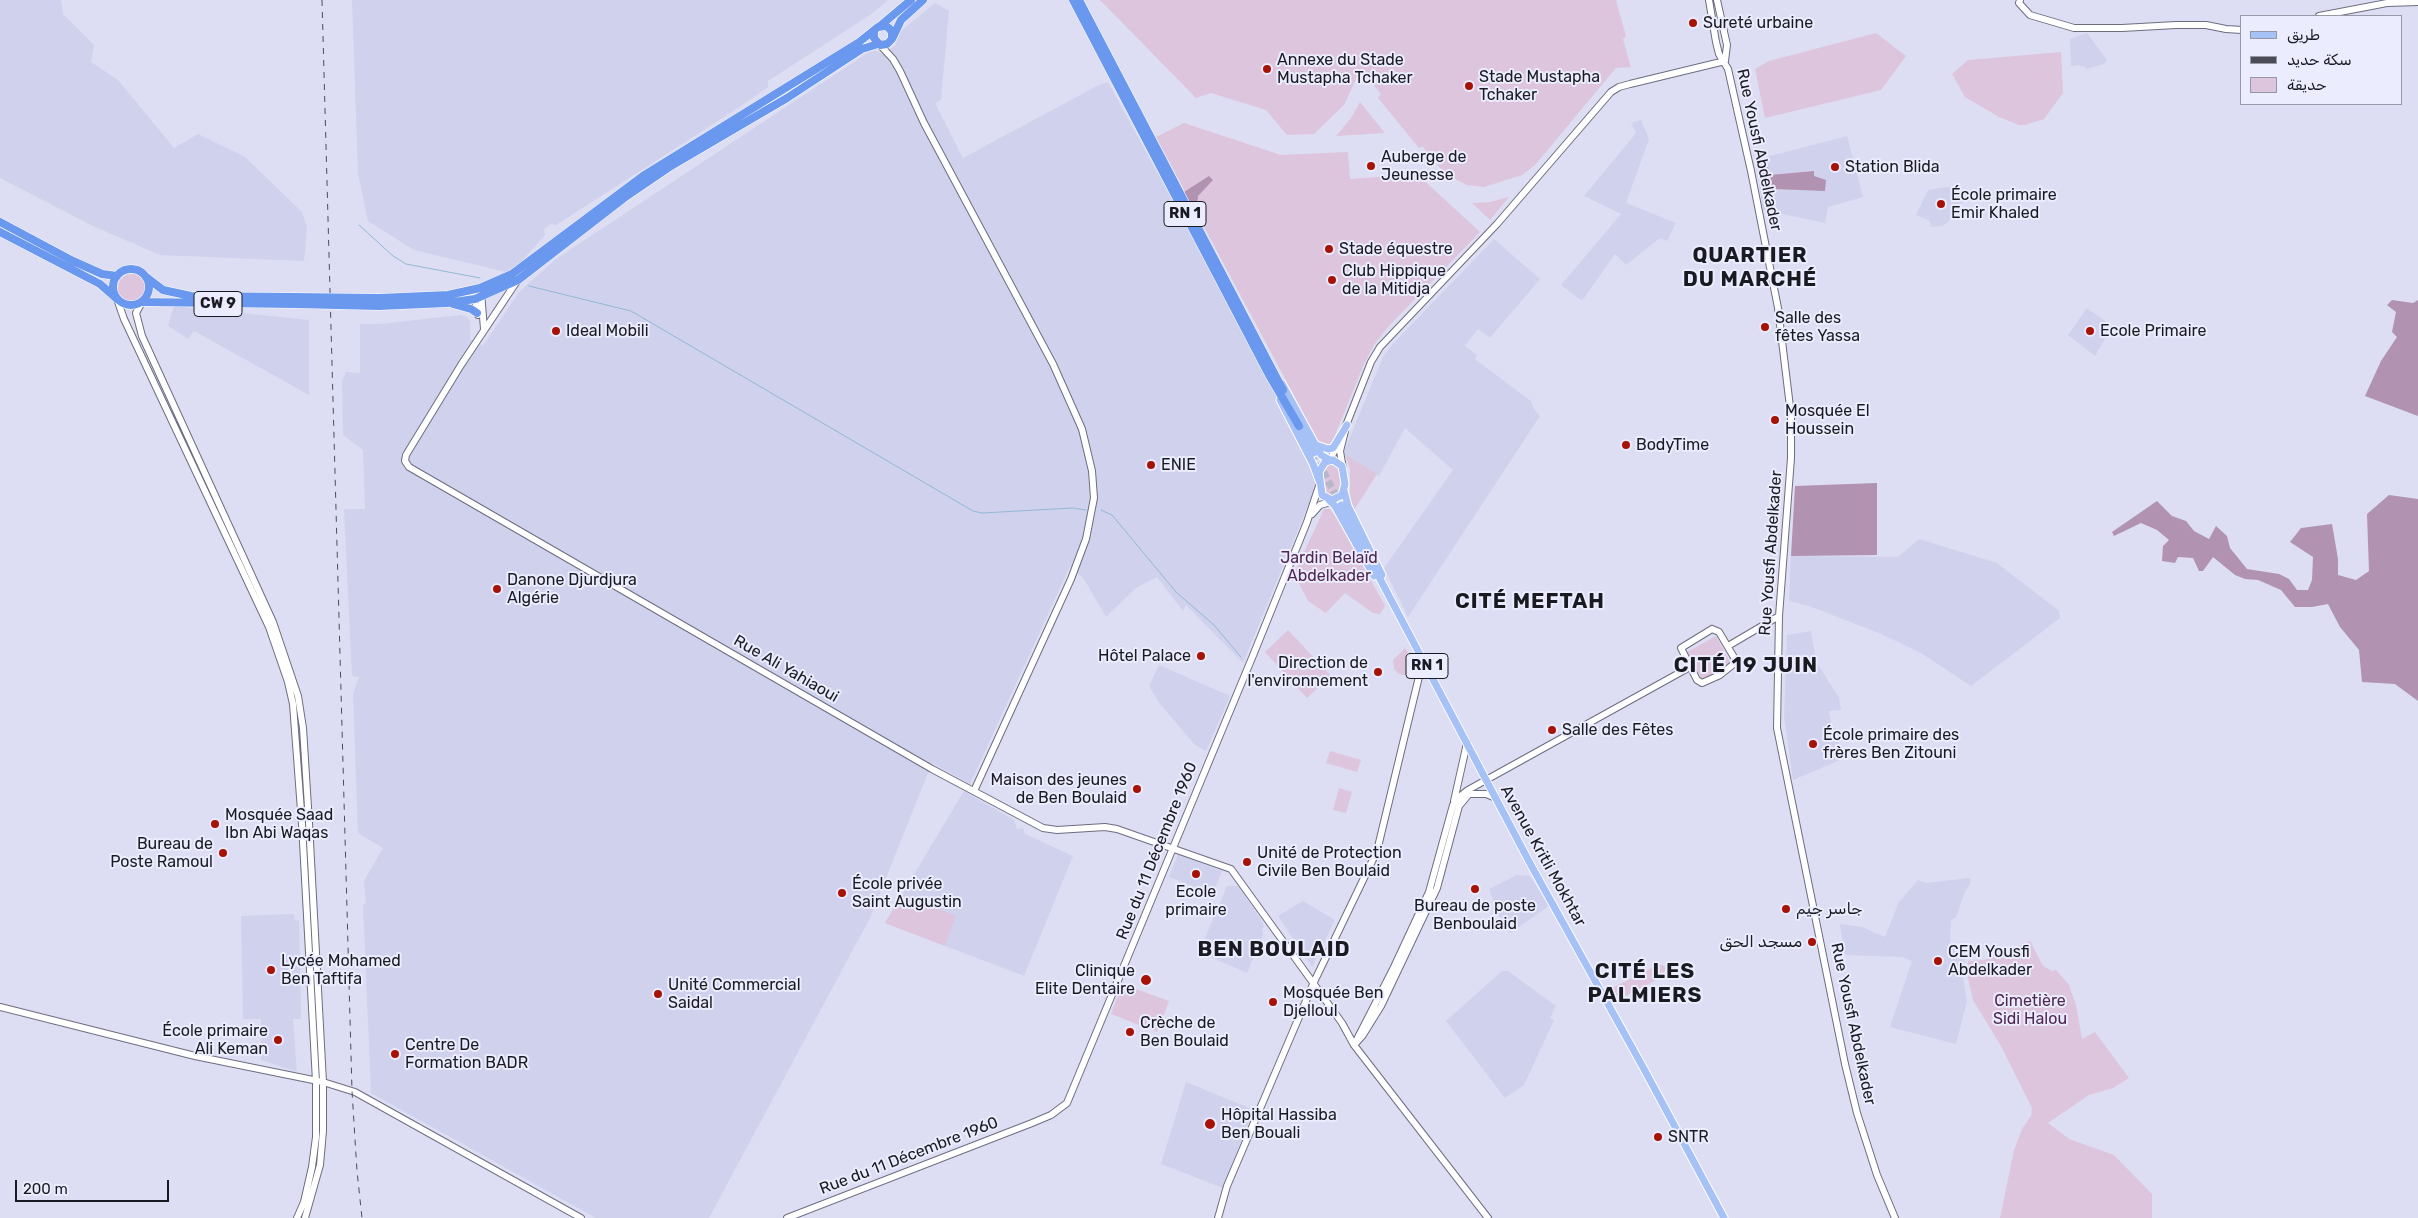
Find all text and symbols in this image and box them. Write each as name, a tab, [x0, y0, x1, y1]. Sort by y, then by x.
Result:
place label: Sureté urbaine	[1703, 13, 1813, 33]
legend	[2240, 15, 2403, 105]
marker: Sureté urbaine	[1687, 17, 1699, 29]
text: طريق	[2287, 26, 2320, 44]
place label: Annexe du Stade Mustapha Tchaker	[1277, 50, 1413, 88]
text: سكة حديد	[2287, 51, 2352, 69]
marker: Annexe du Stade Mustapha Tchaker	[1261, 63, 1273, 75]
place label: Stade Mustapha Tchaker	[1479, 67, 1600, 105]
street label: Rue Yousfi Abdelkader	[1732, 67, 1786, 233]
text: حديقة	[2287, 76, 2327, 94]
marker: Stade Mustapha Tchaker	[1463, 80, 1475, 92]
place label: Auberge de Jeunesse	[1381, 147, 1467, 185]
place label: Station Blida	[1845, 157, 1940, 177]
marker: Auberge de Jeunesse	[1365, 160, 1377, 172]
marker: Station Blida	[1829, 161, 1841, 173]
place label: École primaire Emir Khaled	[1951, 185, 2057, 223]
marker: École primaire Emir Khaled	[1935, 198, 1947, 210]
road number: RN 1	[1164, 202, 1206, 226]
place label: Stade équestre	[1339, 239, 1453, 259]
marker: Stade équestre	[1323, 243, 1335, 255]
district label: QUARTIER DU MARCHÉ	[1682, 243, 1818, 293]
place label: Club Hippique de la Mitidja	[1342, 261, 1446, 299]
marker: Club Hippique de la Mitidja	[1326, 274, 1338, 286]
road number: CW 9	[194, 292, 242, 316]
place label: Salle des fêtes Yassa	[1775, 308, 1860, 346]
place label: Ideal Mobili	[566, 321, 649, 341]
marker: Salle des fêtes Yassa	[1759, 321, 1771, 333]
place label: Ecole Primaire	[2100, 321, 2206, 341]
marker: Ideal Mobili	[550, 325, 562, 337]
marker: Ecole Primaire	[2084, 325, 2096, 337]
place label: Mosquée El Houssein	[1785, 401, 1870, 439]
marker: Mosquée El Houssein	[1769, 414, 1781, 426]
place label: BodyTime	[1636, 435, 1709, 455]
marker: BodyTime	[1620, 439, 1632, 451]
place label: ENIE	[1161, 455, 1196, 475]
marker: ENIE	[1145, 459, 1157, 471]
street label: Rue Yousfi Abdelkader	[1756, 470, 1786, 636]
park label: Jardin Belaïd Abdelkader	[1280, 548, 1378, 586]
place label: Danone Djurdjura Algérie	[507, 570, 637, 608]
marker: Danone Djurdjura Algérie	[491, 583, 503, 595]
district label: CITÉ MEFTAH	[1454, 589, 1606, 615]
street label: Rue Ali Yahiaoui	[730, 631, 842, 707]
place label: Hôtel Palace	[1098, 646, 1191, 666]
marker: Hôtel Palace	[1195, 650, 1207, 662]
place label: Direction de l'environnement	[1247, 653, 1368, 691]
district label: CITÉ 19 JUIN	[1672, 653, 1820, 679]
road number: RN 1	[1406, 654, 1448, 678]
marker: Direction de l'environnement	[1372, 666, 1384, 678]
place label: Salle des Fêtes	[1562, 720, 1673, 740]
marker: Salle des Fêtes	[1546, 724, 1558, 736]
place label: École primaire des frères Ben Zitouni	[1823, 725, 1959, 763]
marker: École primaire des frères Ben Zitouni	[1807, 738, 1819, 750]
street label: Rue du 11 Décembre 1960	[1113, 759, 1201, 943]
place label: Maison des jeunes de Ben Boulaid	[991, 770, 1127, 808]
street label: Avenue Kritli Mokhtar	[1496, 782, 1590, 930]
marker: Maison des jeunes de Ben Boulaid	[1131, 783, 1143, 795]
place label: Mosquée Saad Ibn Abi Waqas	[225, 805, 333, 843]
marker: Mosquée Saad Ibn Abi Waqas	[209, 818, 221, 830]
place label: Bureau de Poste Ramoul	[110, 834, 213, 872]
place label: Unité de Protection Civile Ben Boulaid	[1257, 843, 1402, 881]
marker: Bureau de Poste Ramoul	[217, 847, 229, 859]
marker: Unité de Protection Civile Ben Boulaid	[1241, 856, 1253, 868]
marker: Ecole primaire	[1190, 868, 1202, 880]
place label: École privée Saint Augustin	[852, 874, 962, 912]
place label: Ecole primaire	[1165, 882, 1227, 920]
marker: Bureau de poste Benboulaid	[1469, 883, 1481, 895]
marker: École privée Saint Augustin	[836, 887, 848, 899]
place label: Bureau de poste Benboulaid	[1414, 896, 1536, 934]
place label: جاسر جيم	[1796, 899, 1862, 919]
marker: جاسر جيم	[1780, 903, 1792, 915]
place label: مسجد الحق	[1720, 932, 1802, 952]
marker: مسجد الحق	[1806, 936, 1818, 948]
district label: BEN BOULAID	[1196, 937, 1352, 963]
street label: Rue Yousfi Abdelkader	[1826, 941, 1880, 1107]
place label: CEM Yousfi Abdelkader	[1948, 942, 2032, 980]
place label: Lycée Mohamed Ben Taftifa	[281, 951, 401, 989]
marker: CEM Yousfi Abdelkader	[1932, 955, 1944, 967]
district label: CITÉ LES PALMIERS	[1587, 959, 1703, 1009]
place label: Clinique Elite Dentaire	[1035, 961, 1135, 999]
marker: Lycée Mohamed Ben Taftifa	[265, 964, 277, 976]
marker: Clinique Elite Dentaire	[1139, 973, 1153, 987]
place label: Unité Commercial Saidal	[668, 975, 801, 1013]
place label: Mosquée Ben Djelloul	[1283, 983, 1383, 1021]
marker: Unité Commercial Saidal	[652, 988, 664, 1000]
park label: Cimetière Sidi Halou	[1993, 991, 2067, 1029]
marker: Mosquée Ben Djelloul	[1267, 996, 1279, 1008]
place label: Crèche de Ben Boulaid	[1140, 1013, 1229, 1051]
place label: École primaire Ali Keman	[162, 1021, 268, 1059]
marker: Crèche de Ben Boulaid	[1124, 1026, 1136, 1038]
marker: École primaire Ali Keman	[272, 1034, 284, 1046]
place label: Centre De Formation BADR	[405, 1035, 528, 1073]
marker: Centre De Formation BADR	[389, 1048, 401, 1060]
place label: Hôpital Hassiba Ben Bouali	[1221, 1105, 1337, 1143]
street label: Rue du 11 Décembre 1960	[817, 1113, 1001, 1199]
marker: Hôpital Hassiba Ben Bouali	[1203, 1117, 1217, 1131]
place label: SNTR	[1668, 1127, 1709, 1147]
marker: SNTR	[1652, 1131, 1664, 1143]
scale bar	[18, 1170, 171, 1202]
text: 200 m	[23, 1180, 68, 1198]

